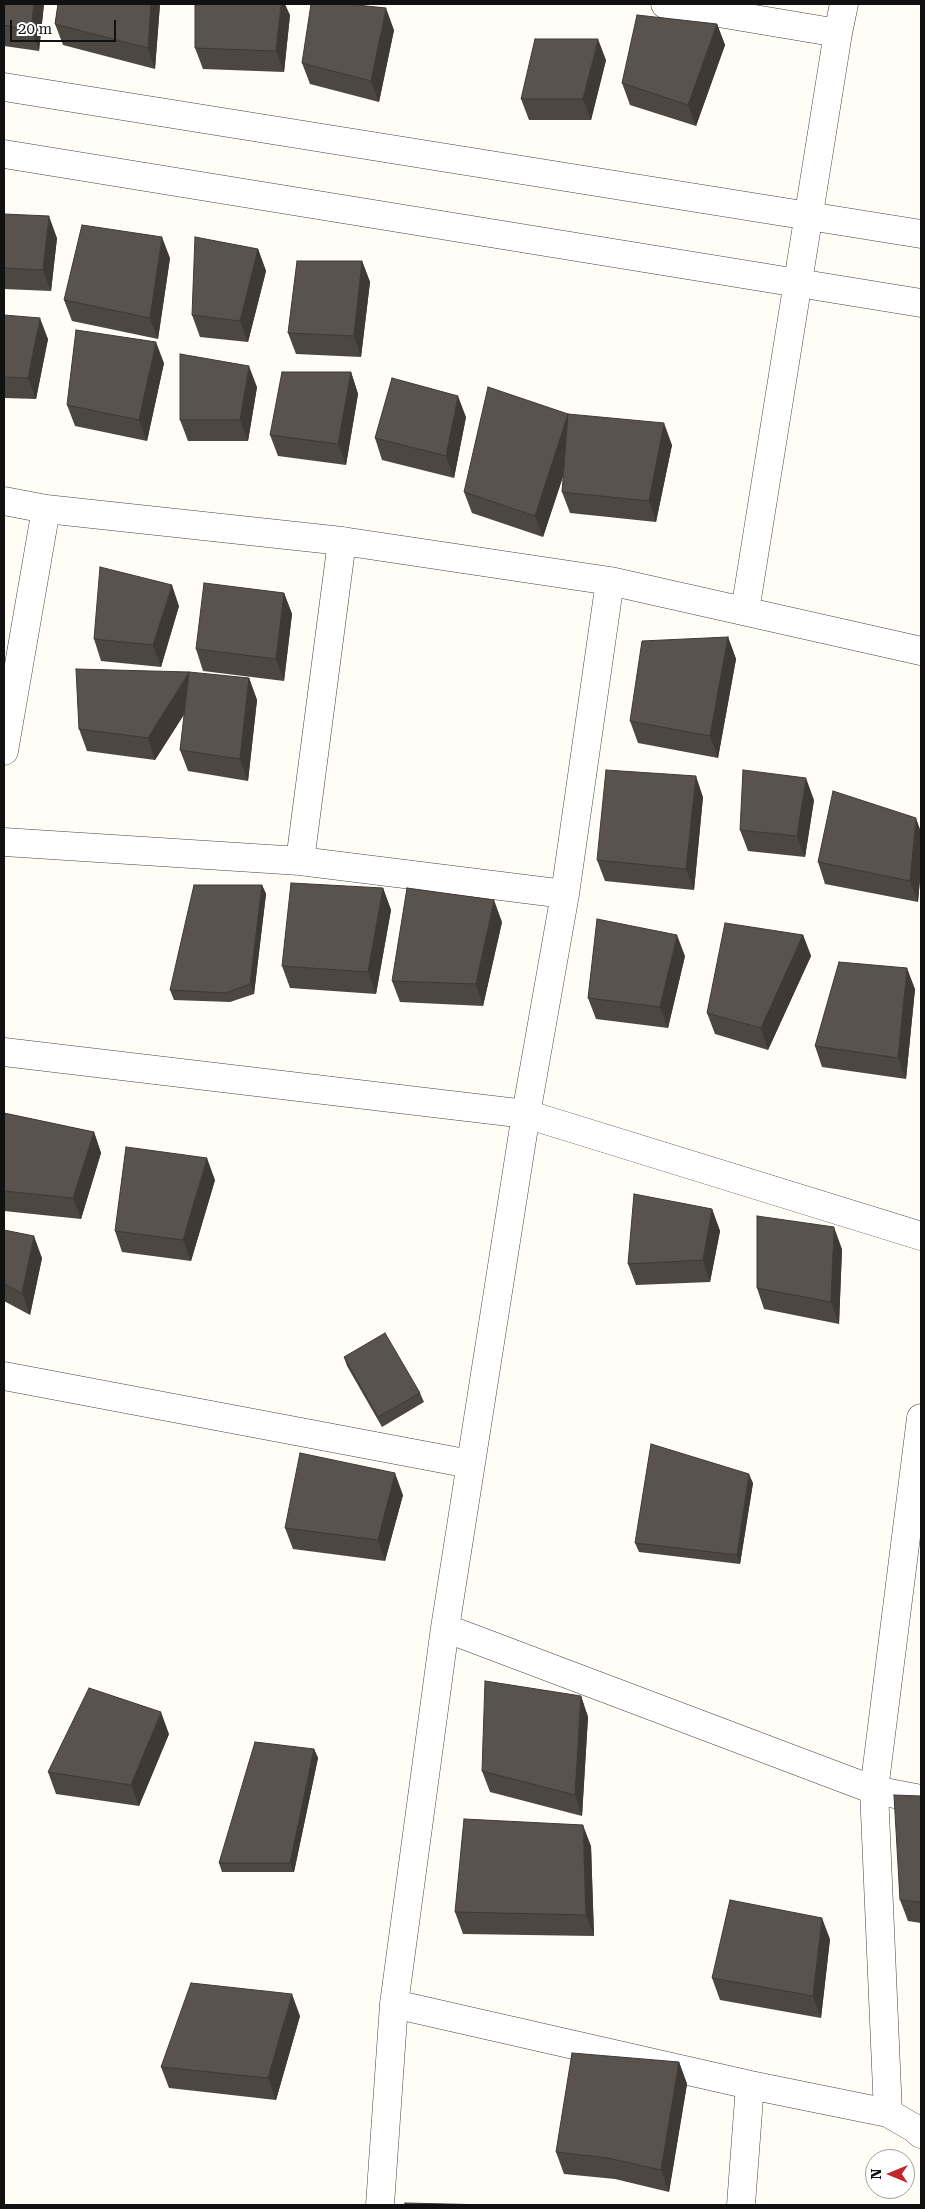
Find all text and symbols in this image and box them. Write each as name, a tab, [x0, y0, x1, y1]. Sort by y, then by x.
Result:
scale bar	[12, 10, 119, 42]
text: 20 m	[18, 20, 52, 38]
north arrow	[865, 2149, 915, 2199]
text: N	[868, 2169, 884, 2179]

